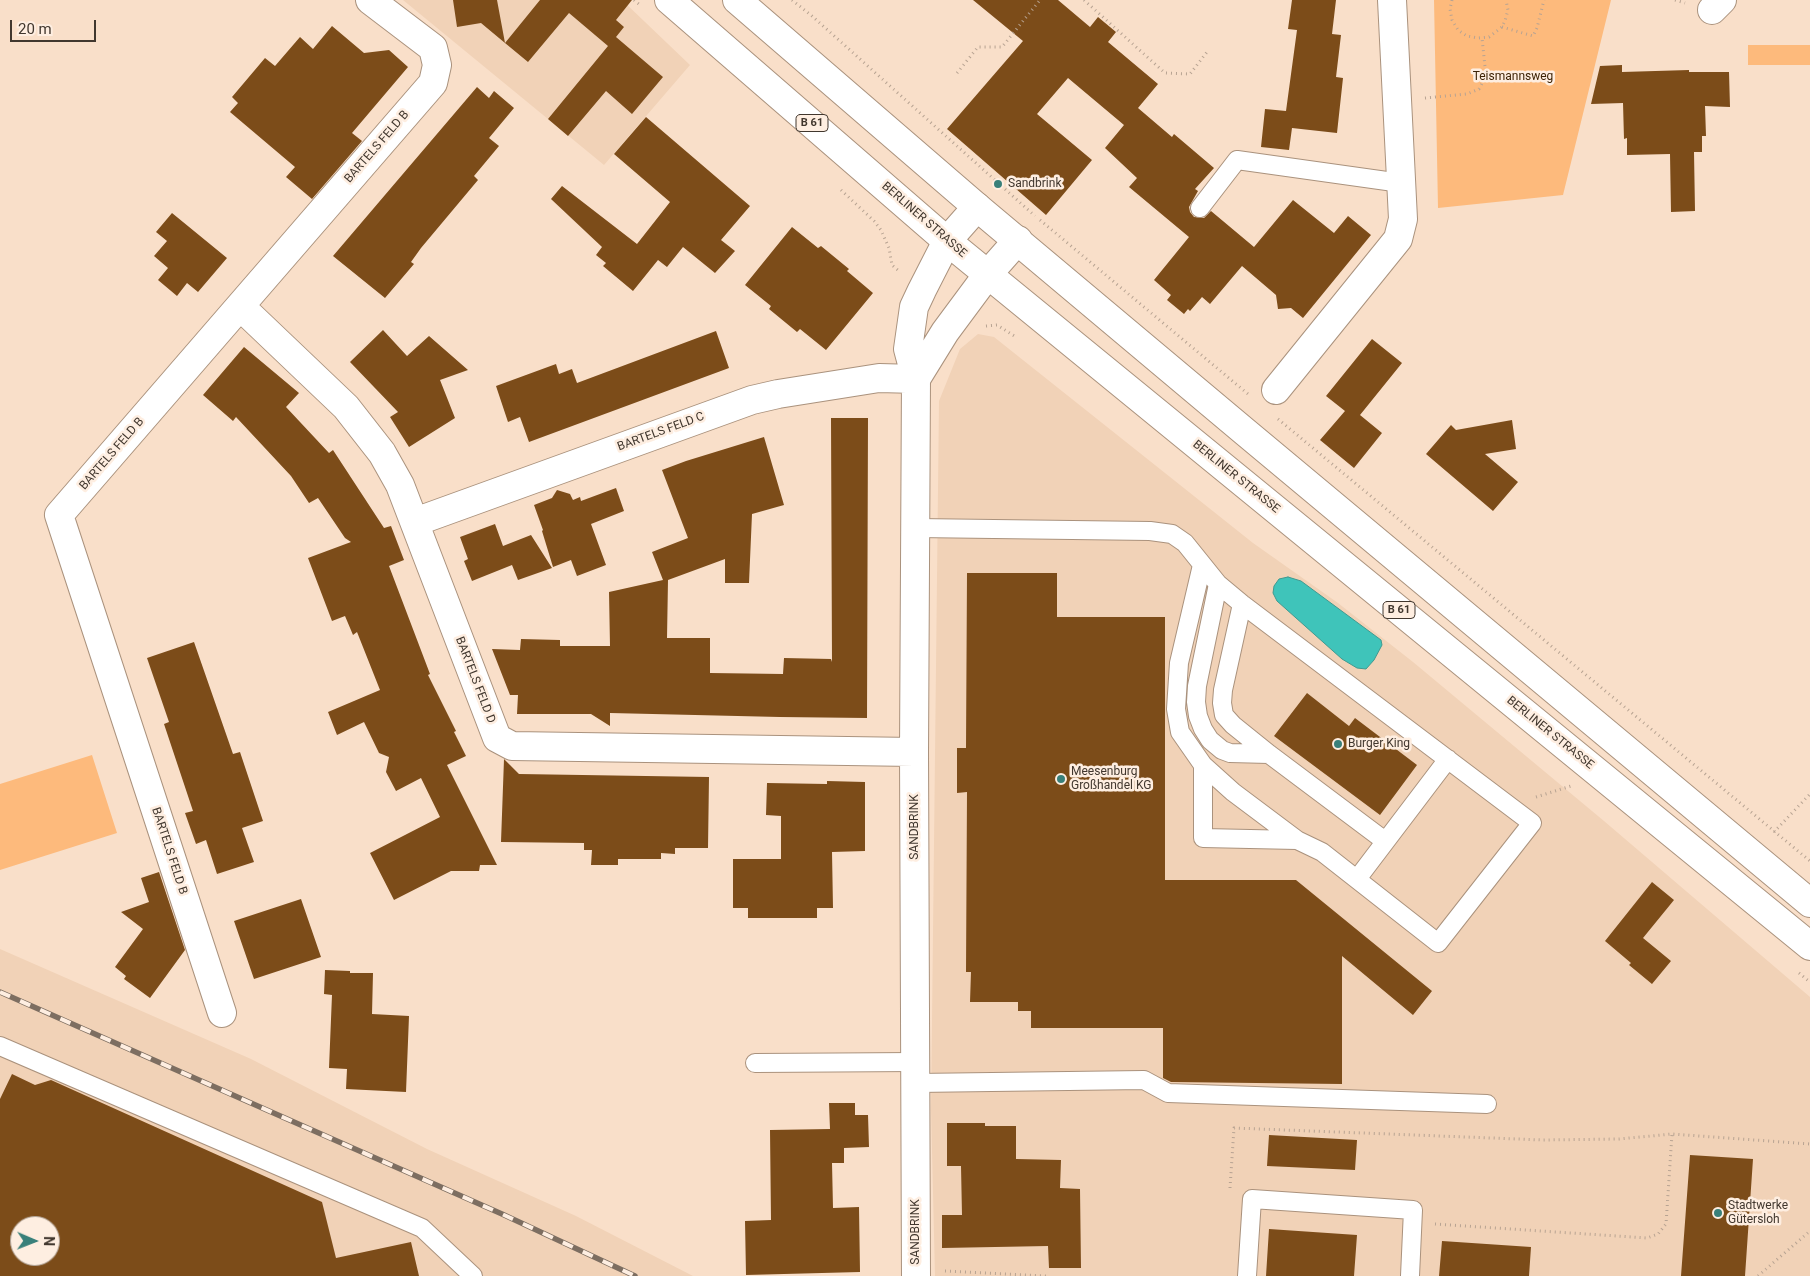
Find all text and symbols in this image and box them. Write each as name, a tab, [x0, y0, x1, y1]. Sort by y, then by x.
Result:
scale bar	[12, 10, 99, 42]
text: 20 m	[18, 20, 52, 38]
park label: Teismannsweg	[1473, 70, 1553, 84]
street label: BARTELS FELD B	[342, 108, 412, 186]
road number: B 61	[796, 115, 828, 132]
place label: Sandbrink	[1008, 177, 1061, 191]
marker: Sandbrink	[992, 178, 1004, 190]
street label: BERLINER STRASSE	[879, 179, 969, 261]
street label: BARTELS FELD C	[616, 410, 706, 454]
street label: BARTELS FELD B	[77, 415, 147, 493]
street label: BERLINER STRASSE	[1190, 438, 1282, 516]
road number: B 61	[1383, 602, 1415, 618]
street label: BARTELS FELD D	[452, 635, 498, 725]
street label: BERLINER STRASSE	[1504, 694, 1596, 772]
place label: Burger King	[1348, 737, 1410, 751]
marker: Burger King	[1332, 738, 1344, 750]
place label: Meesenburg Großhandel KG	[1071, 765, 1151, 793]
marker: Meesenburg Großhandel KG	[1055, 773, 1067, 785]
street label: SANDBRINK	[908, 794, 922, 860]
street label: BARTELS FELD B	[148, 805, 190, 897]
street label: SANDBRINK	[909, 1199, 923, 1265]
place label: Stadtwerke Gütersloh	[1728, 1199, 1788, 1227]
marker: Stadtwerke Gütersloh	[1712, 1207, 1724, 1219]
north arrow	[10, 1216, 60, 1266]
text: N	[41, 1236, 57, 1246]

